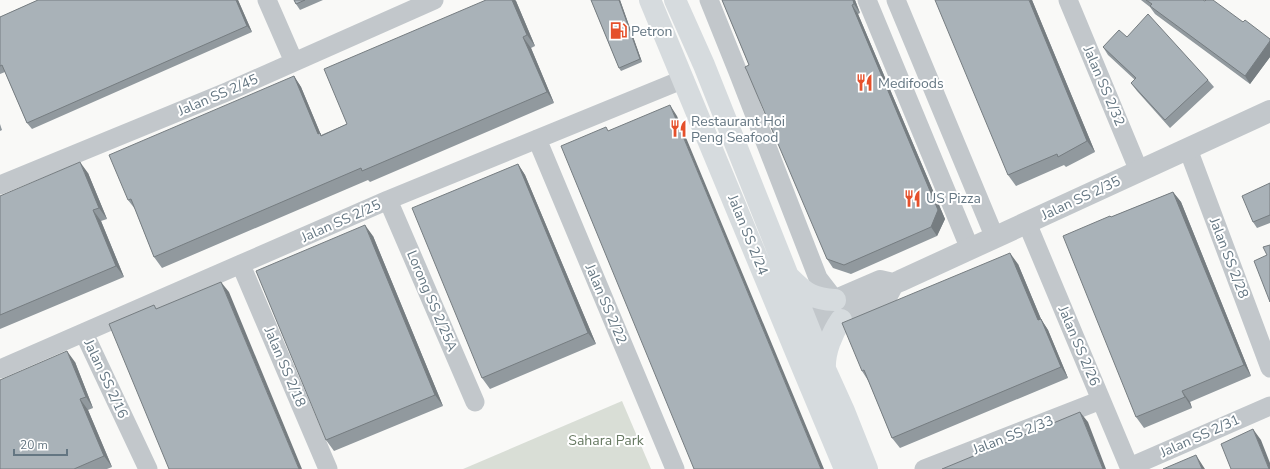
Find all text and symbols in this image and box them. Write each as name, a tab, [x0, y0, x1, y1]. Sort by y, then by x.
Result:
fuel station icon: Petron	[608, 21, 628, 41]
place label: Petron	[631, 22, 673, 41]
street label: Jalan SS 2/32	[1078, 42, 1129, 129]
street label: Jalan SS 2/45	[174, 70, 261, 121]
restaurant icon: Medifoods	[855, 73, 875, 93]
place label: Medifoods	[878, 74, 944, 93]
place label: Restaurant Hoi Peng Seafood	[691, 112, 785, 147]
restaurant icon: Restaurant Hoi Peng Seafood	[668, 119, 688, 139]
street label: Jalan SS 2/35	[1038, 171, 1124, 225]
restaurant icon: US Pizza	[903, 188, 923, 208]
place label: US Pizza	[926, 189, 981, 208]
street label: Jalan SS 2/24	[723, 191, 773, 278]
street label: Jalan SS 2/25	[297, 195, 384, 247]
street label: Jalan SS 2/28	[1205, 214, 1253, 301]
street label: Lorong SS 2/25A	[402, 248, 462, 354]
street label: Jalan SS 2/22	[580, 260, 631, 347]
street label: Jalan SS 2/26	[1053, 302, 1104, 389]
street label: Jalan SS 2/18	[259, 323, 310, 410]
street label: Jalan SS 2/16	[79, 336, 133, 422]
street label: Jalan SS 2/31	[1156, 410, 1243, 462]
street label: Jalan SS 2/33	[969, 411, 1056, 459]
scale bar	[14, 431, 67, 457]
park label: Sahara Park	[568, 431, 645, 450]
text: 20 m	[20, 437, 48, 453]

